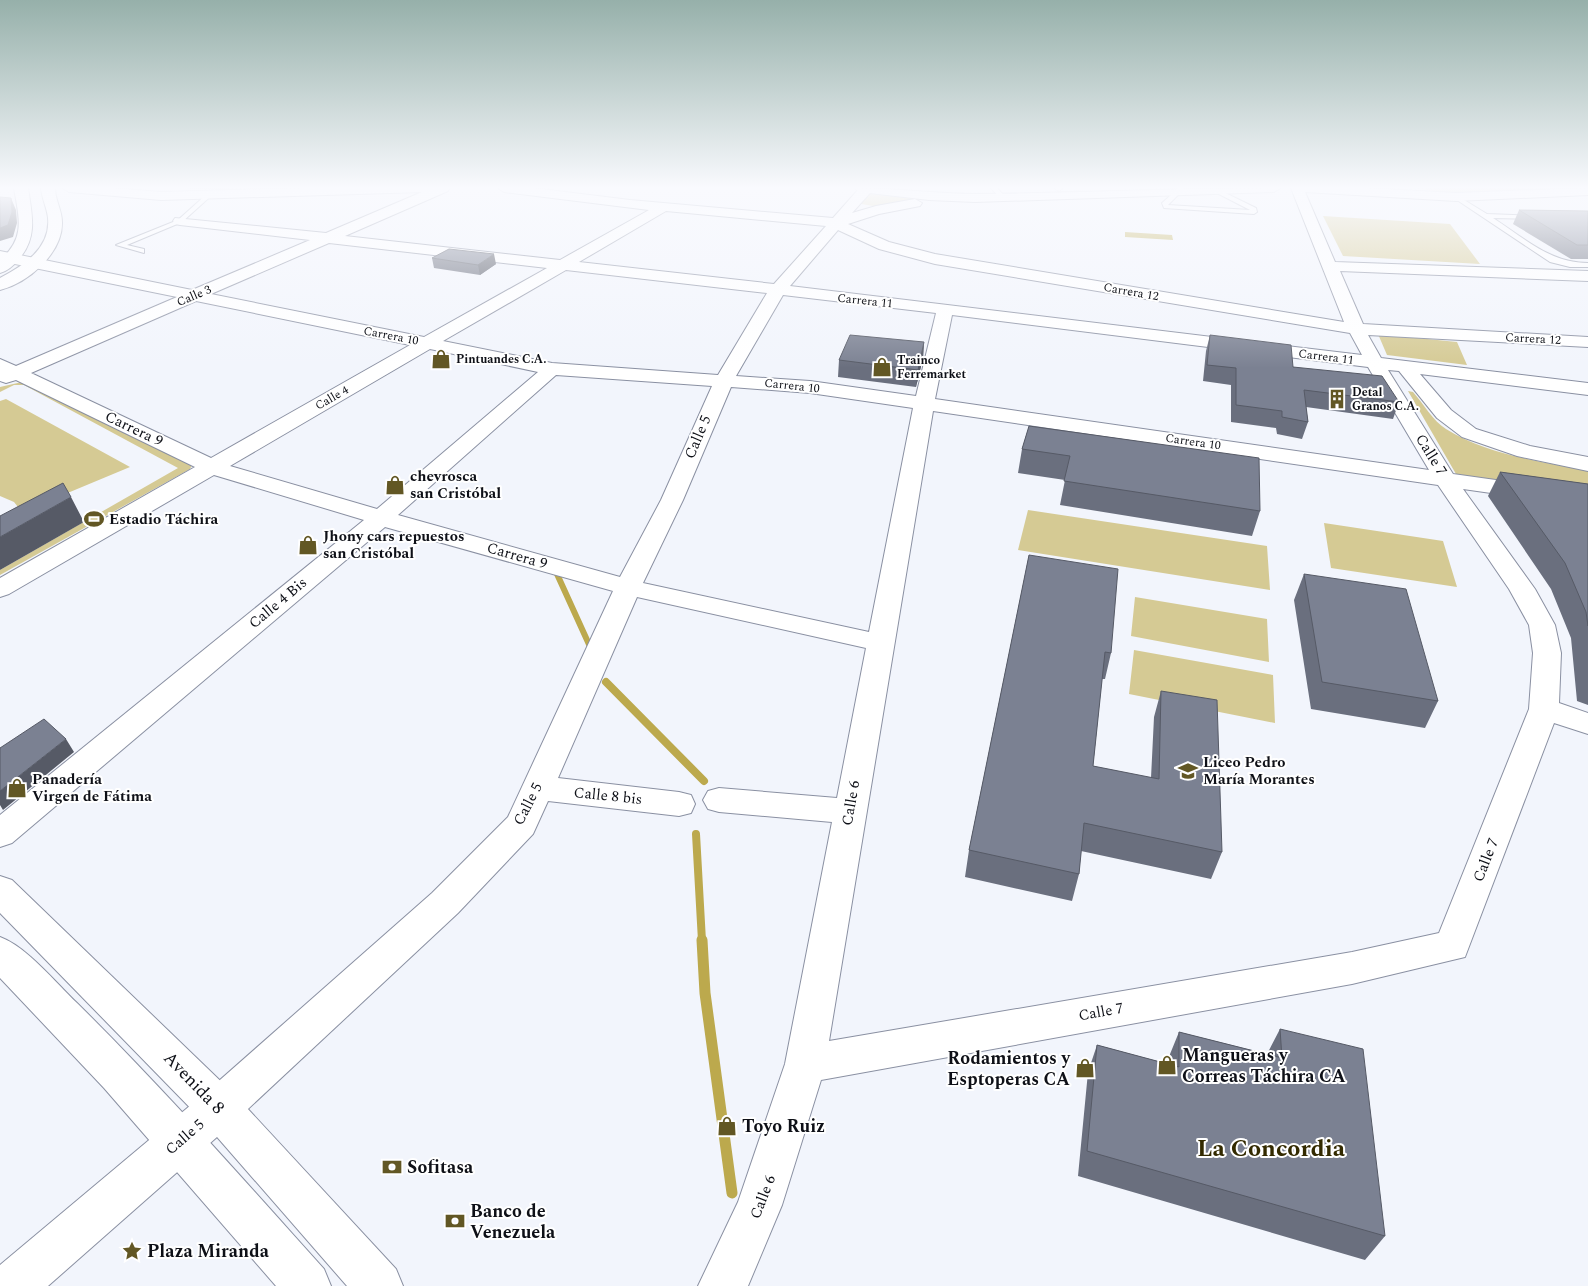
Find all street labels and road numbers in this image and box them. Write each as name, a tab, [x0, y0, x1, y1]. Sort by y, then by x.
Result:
street label: Carrera 12	[1102, 278, 1160, 306]
street label: Calle 3	[174, 280, 214, 312]
street label: Carrera 11	[836, 289, 894, 313]
street label: Carrera 10	[362, 321, 420, 351]
street label: Carrera 12	[1505, 328, 1561, 350]
street label: Carrera 11	[1297, 344, 1355, 370]
street label: Carrera 10	[763, 374, 821, 398]
street label: Calle 4	[311, 381, 353, 415]
street label: Carrera 9	[101, 405, 167, 453]
street label: Calle 5	[679, 412, 717, 462]
street label: Carrera 10	[1164, 429, 1222, 455]
street label: Calle 7	[1409, 430, 1453, 480]
street label: Carrera 9	[484, 536, 550, 576]
street label: Calle 4 Bis	[244, 572, 312, 634]
street label: Calle 6	[836, 778, 866, 827]
street label: Calle 5	[507, 779, 549, 829]
street label: Calle 8 bis	[573, 781, 643, 811]
street label: Calle 7	[1467, 835, 1505, 885]
street label: Calle 7	[1077, 997, 1125, 1027]
street label: Avenida 8	[157, 1045, 231, 1121]
street label: Calle 5	[160, 1113, 210, 1161]
street label: Calle 6	[744, 1171, 782, 1222]

